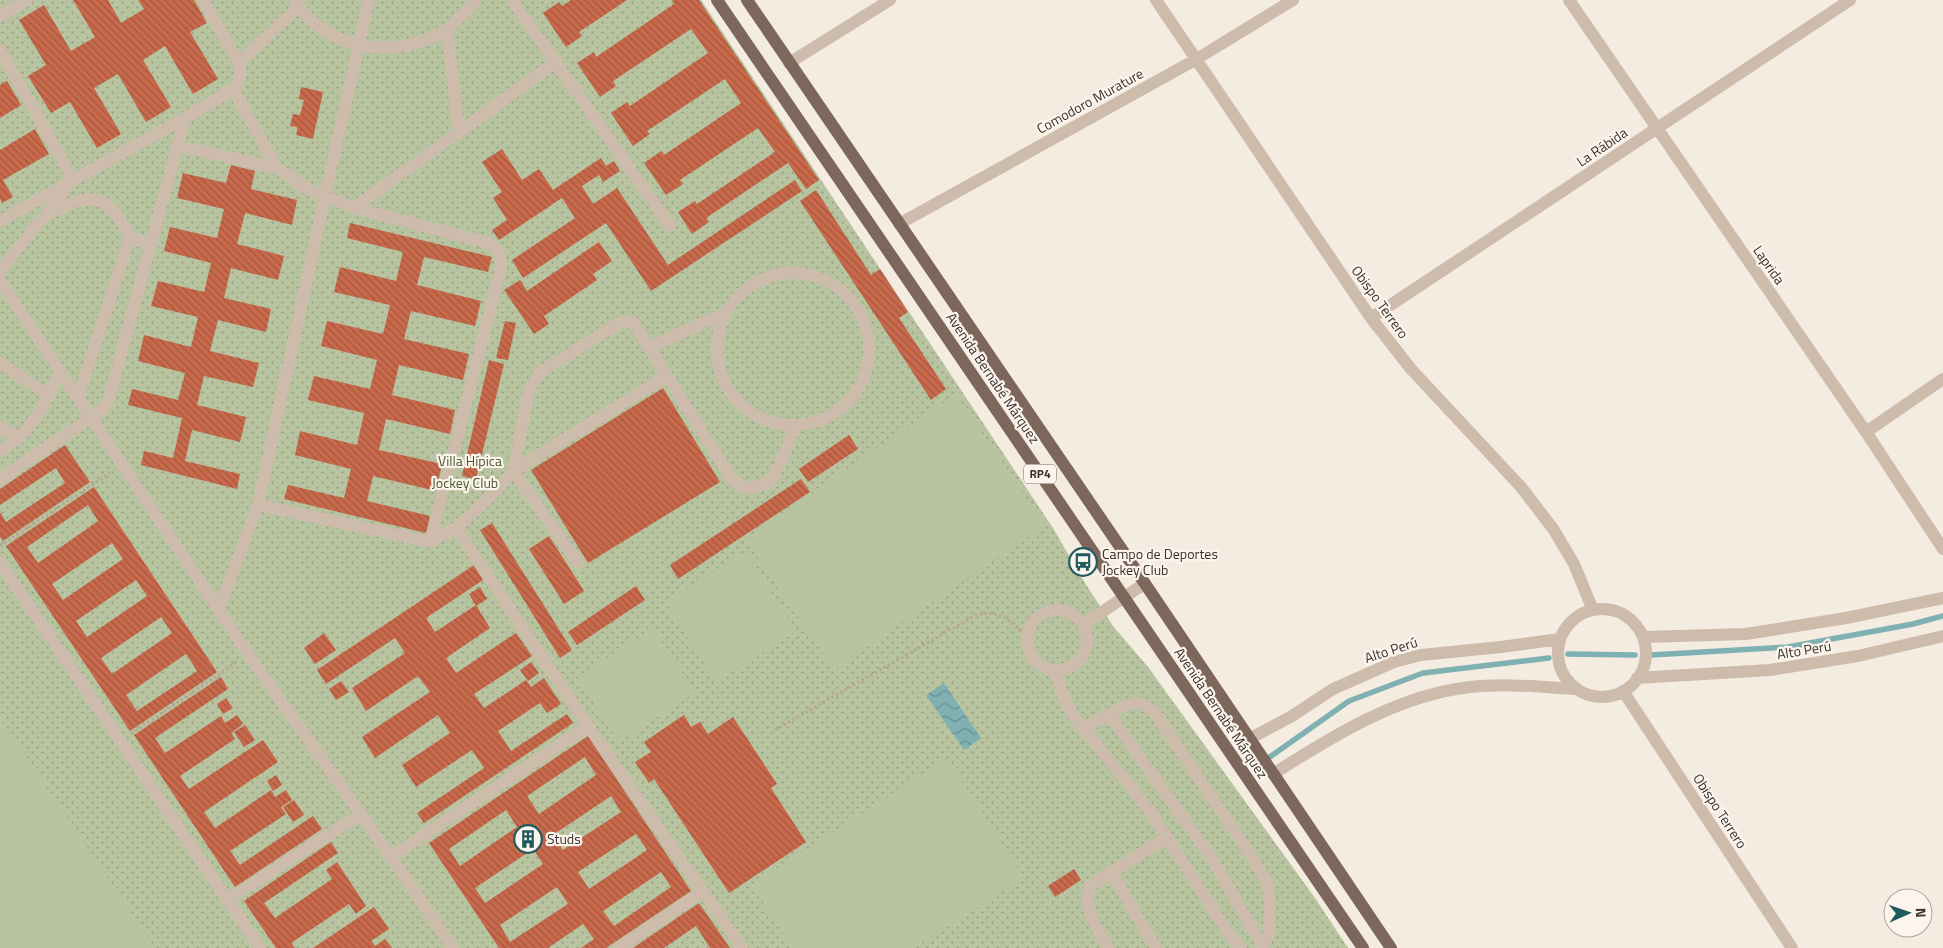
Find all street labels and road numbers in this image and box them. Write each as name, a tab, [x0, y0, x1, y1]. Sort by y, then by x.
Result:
street label: Comodoro Murature	[1033, 63, 1147, 139]
street label: La Rábida	[1572, 122, 1631, 171]
street label: Laprida	[1748, 241, 1790, 289]
street label: Obispo Terrero	[1347, 261, 1414, 343]
street label: Avenida Bernabé Márquez	[942, 308, 1045, 447]
road number: RP4	[1024, 464, 1056, 484]
street label: Alto Perú	[1362, 631, 1420, 668]
street label: Alto Perú	[1775, 635, 1833, 664]
street label: Avenida Bernabé Márquez	[1170, 643, 1273, 782]
street label: Obispo Terrero	[1688, 769, 1753, 852]

